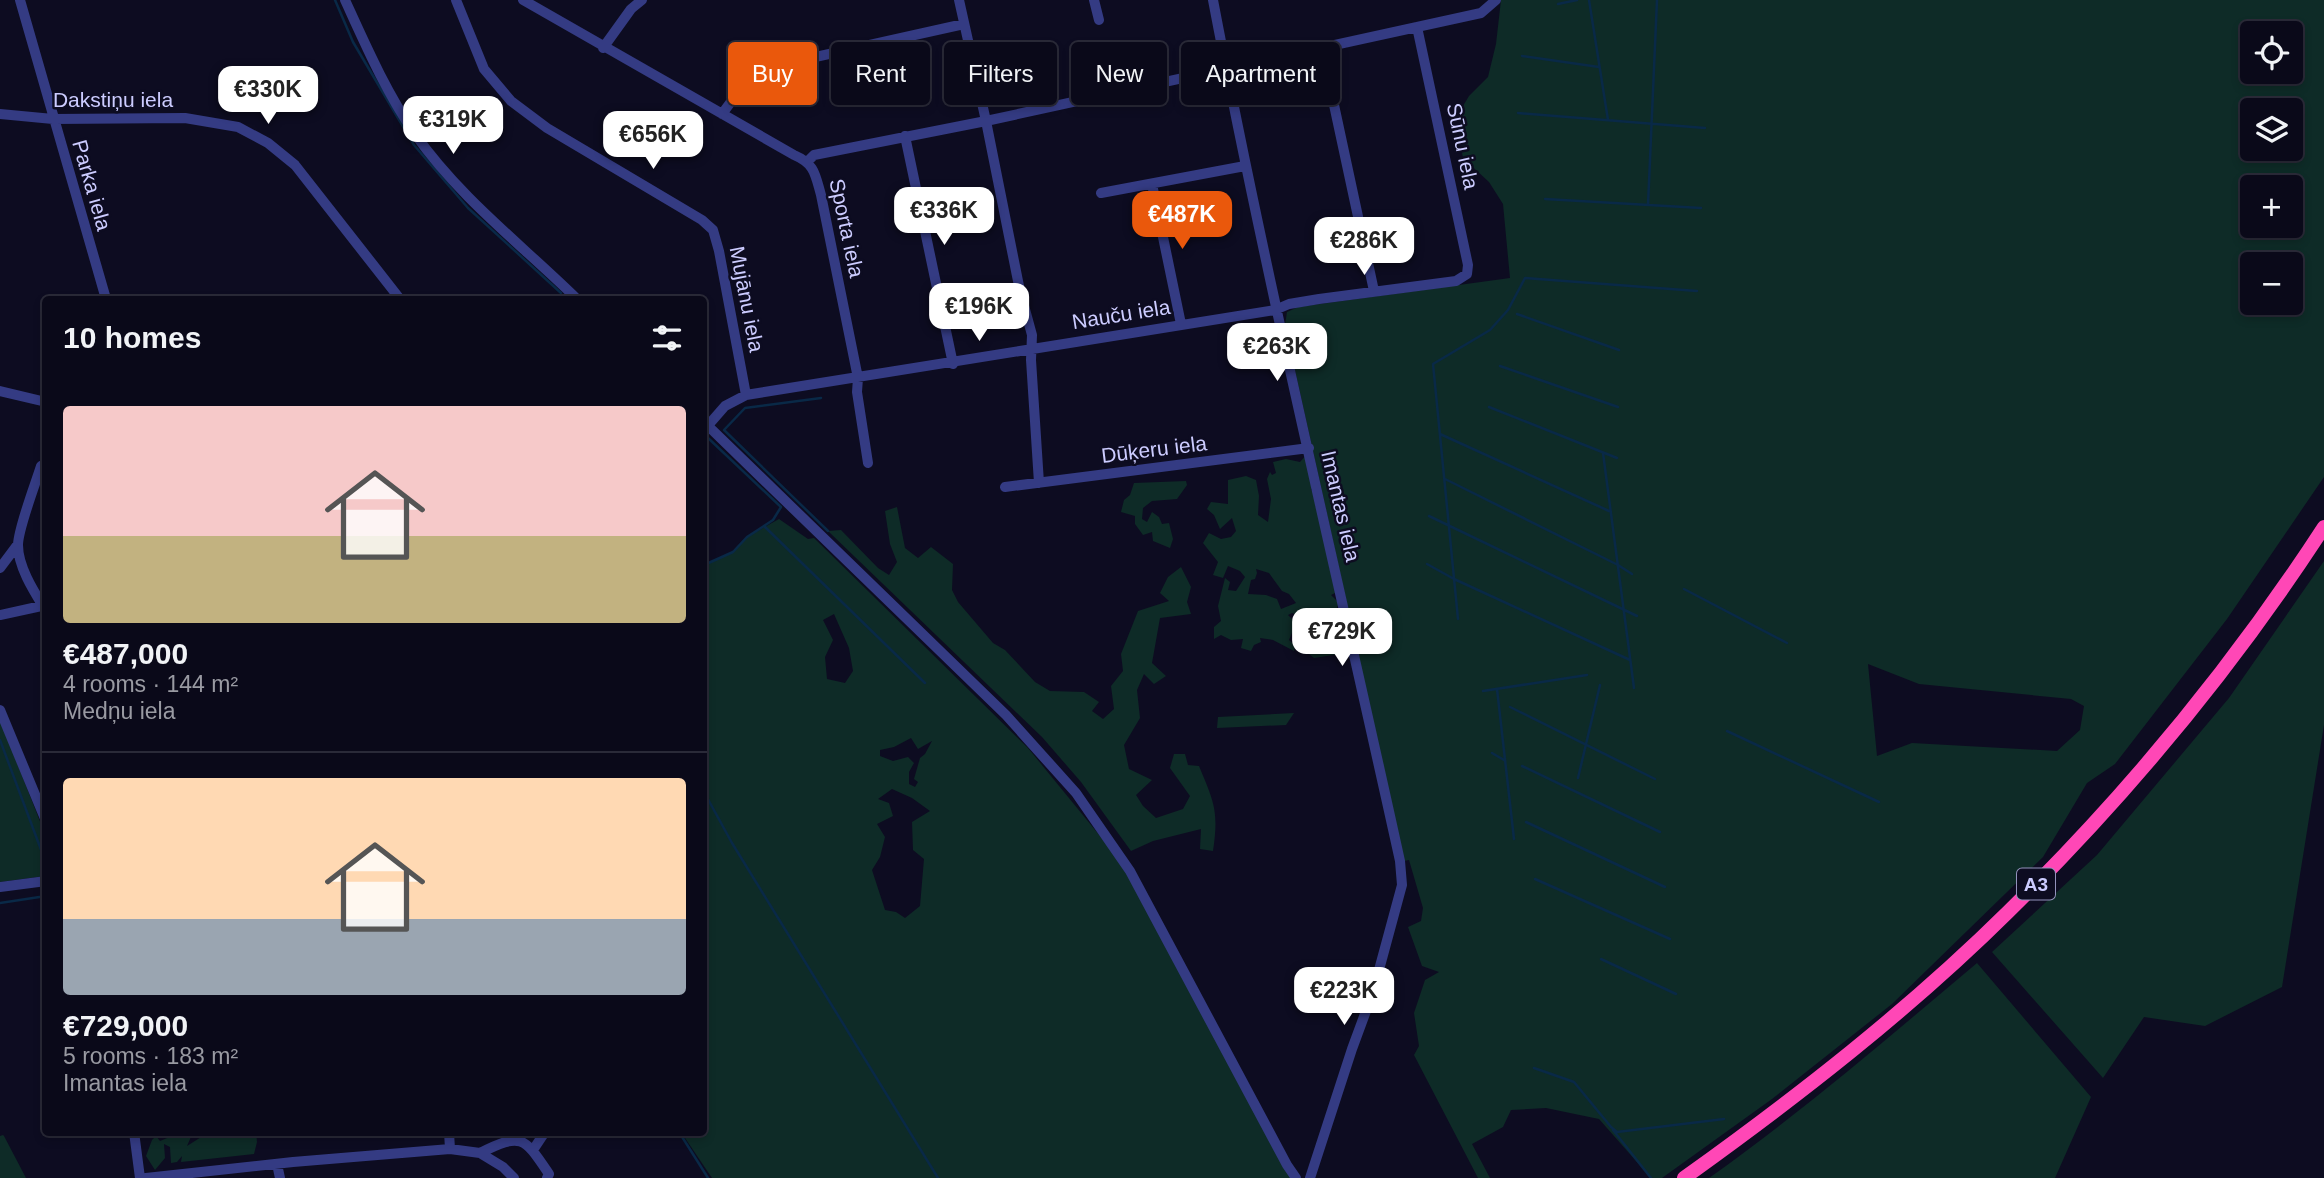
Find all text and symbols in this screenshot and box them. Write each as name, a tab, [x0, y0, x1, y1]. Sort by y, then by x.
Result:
map controls	[2240, 21, 2303, 315]
button: locate	[2240, 21, 2303, 84]
chip: Buy	[728, 42, 817, 105]
chip: Rent	[831, 42, 930, 105]
chip: Filters	[944, 42, 1057, 105]
chip: New	[1071, 42, 1167, 105]
chip: Apartment	[1181, 42, 1340, 105]
pin: €330K	[219, 66, 317, 126]
text: €330K	[234, 76, 302, 102]
street label: Dakstiņu iela	[53, 88, 173, 111]
pin: €319K	[404, 96, 502, 156]
button: layers	[2240, 98, 2303, 161]
street label: Sūnu iela	[1443, 101, 1483, 192]
text: €319K	[419, 106, 487, 132]
pin: €656K	[604, 111, 702, 171]
text: €656K	[619, 121, 687, 147]
street label: Parka iela	[68, 137, 116, 233]
button: +	[2240, 175, 2303, 238]
street label: Sporta iela	[825, 177, 869, 280]
pin: €336K	[895, 188, 993, 247]
pin: €487K	[1133, 191, 1231, 251]
text: €336K	[910, 197, 978, 223]
text: €487K	[1148, 201, 1216, 227]
pin: €286K	[1315, 218, 1413, 277]
text: €286K	[1330, 227, 1398, 253]
street label: Mujānu iela	[725, 244, 769, 354]
button: −	[2240, 252, 2303, 315]
pin: €196K	[930, 284, 1028, 343]
text: €196K	[945, 293, 1013, 319]
street label: Nauču iela	[1070, 295, 1172, 333]
icon: filters	[648, 319, 686, 357]
text: 10 homes	[63, 321, 201, 354]
pin: €263K	[1228, 324, 1326, 383]
text: €263K	[1243, 333, 1311, 359]
street label: Dūķeru iela	[1100, 431, 1208, 467]
street label: Imantas iela	[1317, 448, 1365, 564]
icon: home	[312, 452, 438, 578]
pin: €729K	[1293, 608, 1391, 668]
text: €729K	[1308, 618, 1376, 644]
text: €487,000	[63, 637, 188, 670]
text: 4 rooms · 144 m²	[63, 671, 238, 697]
text: Medņu iela	[63, 698, 176, 724]
icon: home	[312, 824, 438, 950]
road number: A3	[2017, 869, 2055, 900]
pin: €223K	[1295, 968, 1393, 1027]
text: €223K	[1310, 977, 1378, 1003]
text: €729,000	[63, 1009, 188, 1042]
text: 5 rooms · 183 m²	[63, 1043, 238, 1069]
text: Imantas iela	[63, 1070, 187, 1096]

